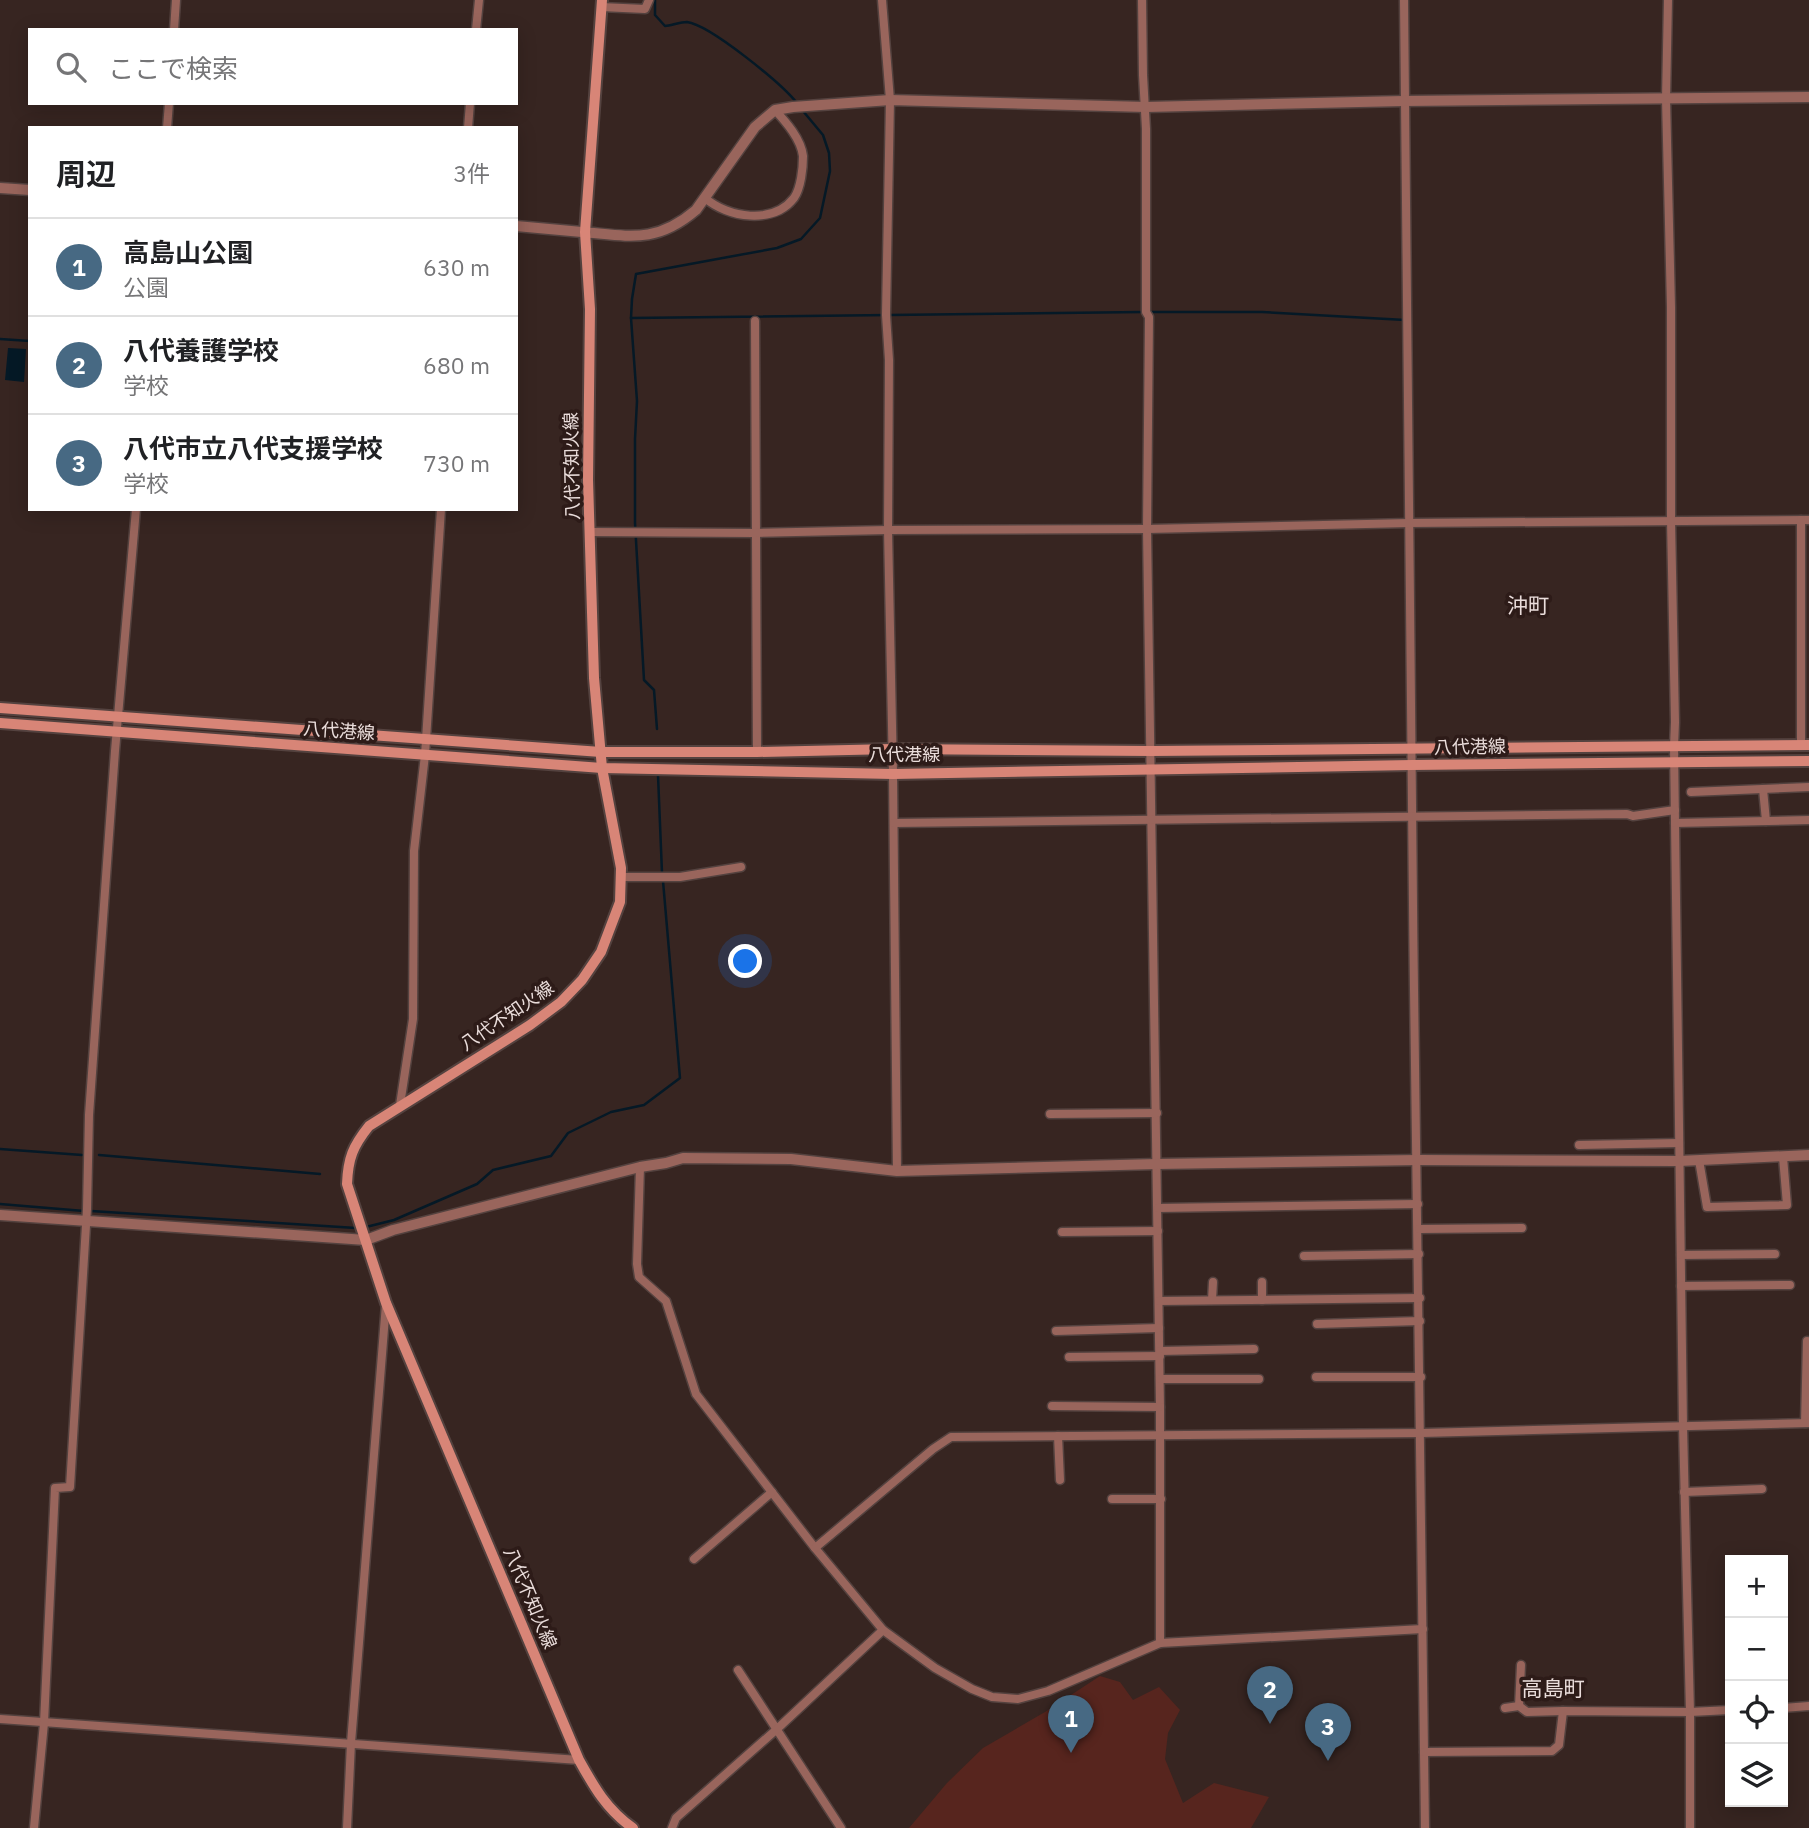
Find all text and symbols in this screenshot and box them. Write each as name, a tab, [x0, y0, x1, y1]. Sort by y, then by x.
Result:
search box	[28, 28, 518, 105]
icon: search	[52, 48, 90, 86]
text: ここで検索	[108, 51, 238, 85]
text: 周辺	[56, 154, 116, 193]
text: 3件	[453, 158, 490, 188]
text: 高島山公園	[123, 235, 253, 269]
text: 1	[72, 252, 86, 282]
text: 630 m	[423, 252, 490, 282]
text: 公園	[123, 272, 169, 302]
text: 八代養護学校	[123, 333, 279, 367]
text: 2	[72, 350, 86, 380]
text: 680 m	[423, 350, 490, 380]
text: 学校	[123, 370, 169, 400]
street label: 八代不知火線	[559, 412, 584, 520]
text: 八代市立八代支援学校	[123, 431, 383, 465]
text: 3	[72, 448, 86, 478]
text: 730 m	[423, 448, 490, 478]
text: 学校	[123, 468, 169, 498]
district label: 沖町	[1507, 591, 1549, 619]
street label: 八代港線	[302, 717, 376, 744]
street label: 八代港線	[1434, 734, 1506, 759]
street label: 八代港線	[868, 743, 940, 766]
your location	[728, 944, 762, 978]
street label: 八代不知火線	[456, 976, 558, 1055]
street label: 八代不知火線	[499, 1544, 562, 1652]
map controls	[1725, 1555, 1788, 1807]
button: +	[1725, 1555, 1788, 1618]
button: −	[1725, 1618, 1788, 1681]
pin: 2	[1247, 1666, 1293, 1724]
district label: 高島町	[1522, 1674, 1585, 1702]
button: locate	[1725, 1681, 1788, 1744]
pin: 1	[1048, 1695, 1094, 1753]
pin: 3	[1305, 1703, 1351, 1761]
button: layers	[1725, 1744, 1788, 1807]

